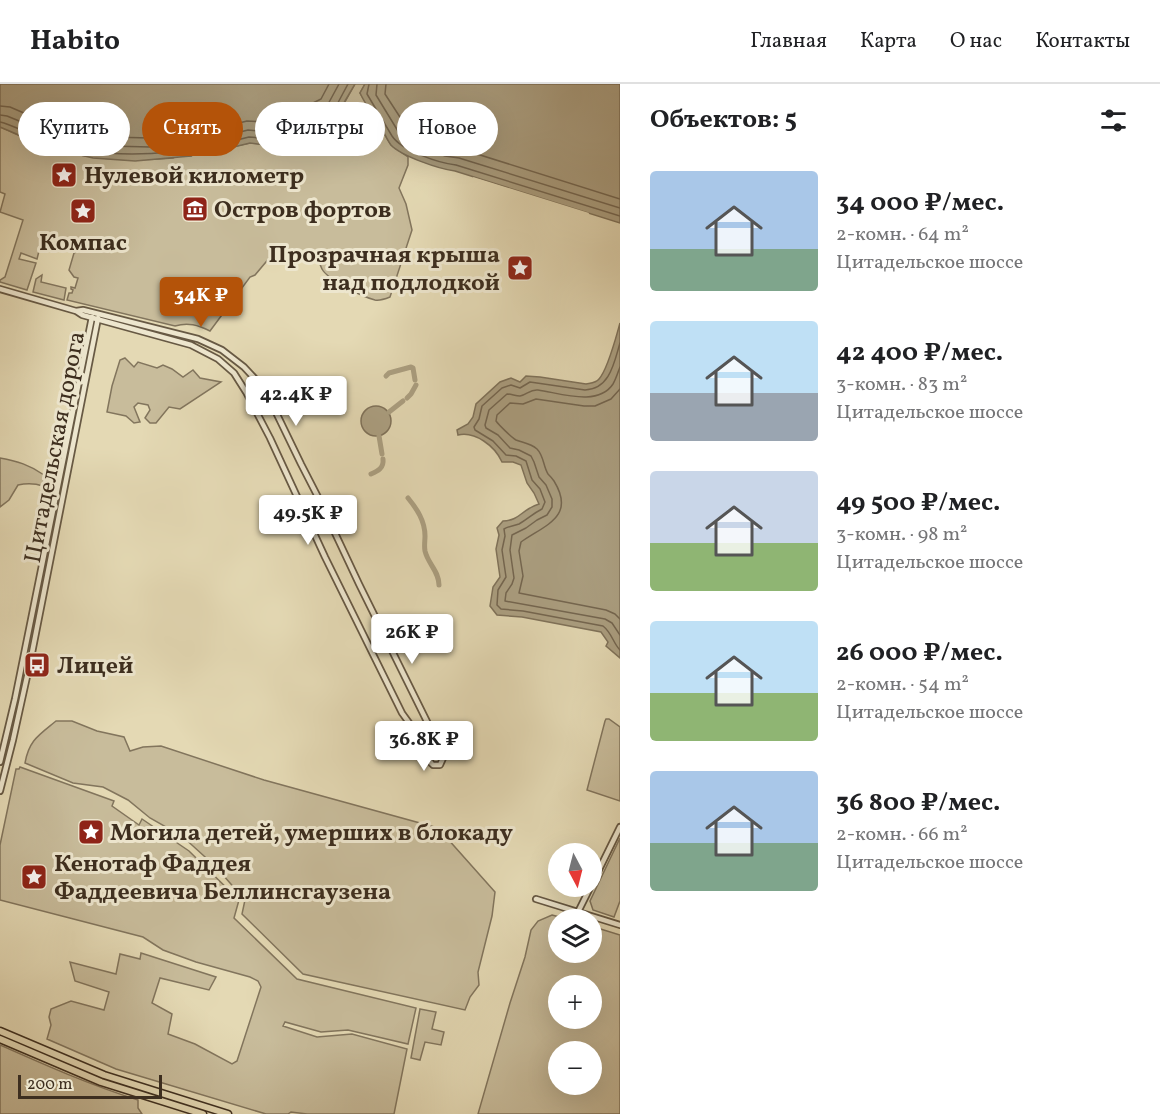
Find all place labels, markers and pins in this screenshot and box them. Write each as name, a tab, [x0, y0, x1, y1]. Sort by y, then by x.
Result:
place icon: Нулевой километр	[49, 160, 79, 190]
place label: Нулевой километр	[84, 160, 304, 194]
museum icon: Остров фортов	[180, 194, 210, 224]
place label: Остров фортов	[214, 194, 392, 228]
place icon: Компас	[68, 196, 98, 226]
place label: Компас	[39, 227, 127, 261]
place label: Прозрачная крыша над подлодкой	[269, 239, 500, 301]
place icon: Прозрачная крыша над подлодкой	[505, 253, 535, 283]
pin: 34K ₽	[159, 277, 243, 328]
pin: 42.4K ₽	[241, 376, 351, 427]
pin: 49.5K ₽	[253, 495, 363, 546]
pin: 26K ₽	[370, 614, 454, 665]
bus stop icon: Лицей	[22, 650, 52, 680]
place label: Лицей	[57, 650, 133, 684]
pin: 36.8K ₽	[369, 721, 479, 772]
place icon: Могила детей, умерших в блокаду	[76, 817, 106, 847]
place label: Могила детей, умерших в блокаду	[110, 817, 514, 851]
place label: Кенотаф Фаддея Фаддеевича Беллинсгаузена	[54, 848, 391, 910]
place icon: Кенотаф Фаддея Фаддеевича Беллинсгаузена	[19, 862, 49, 892]

